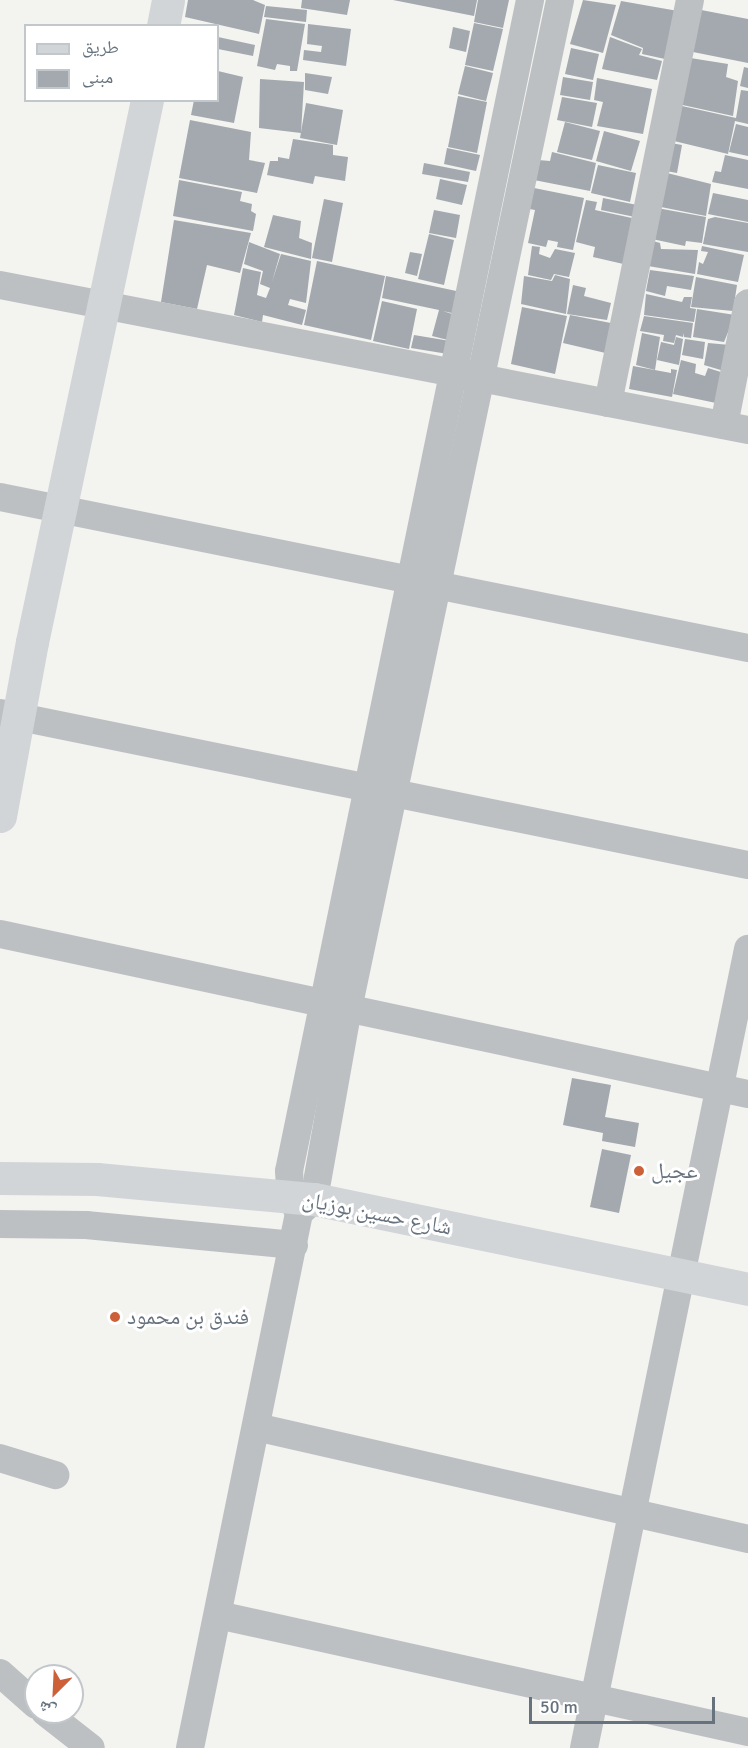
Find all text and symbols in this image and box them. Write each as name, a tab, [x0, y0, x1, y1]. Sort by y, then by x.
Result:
legend	[24, 24, 219, 102]
text: طريق	[82, 36, 119, 58]
text: مبنى	[82, 66, 113, 88]
place label: عجيل	[651, 1158, 698, 1184]
marker: عجيل	[632, 1164, 646, 1178]
street label: شارع حسين بوزيان	[300, 1186, 454, 1240]
place label: فندق بن محمود	[127, 1304, 249, 1330]
marker: فندق بن محمود	[108, 1310, 122, 1324]
north arrow	[24, 1664, 84, 1724]
scale bar	[532, 1685, 718, 1723]
text: ش	[36, 1696, 59, 1721]
text: 50 m	[540, 1696, 578, 1718]

